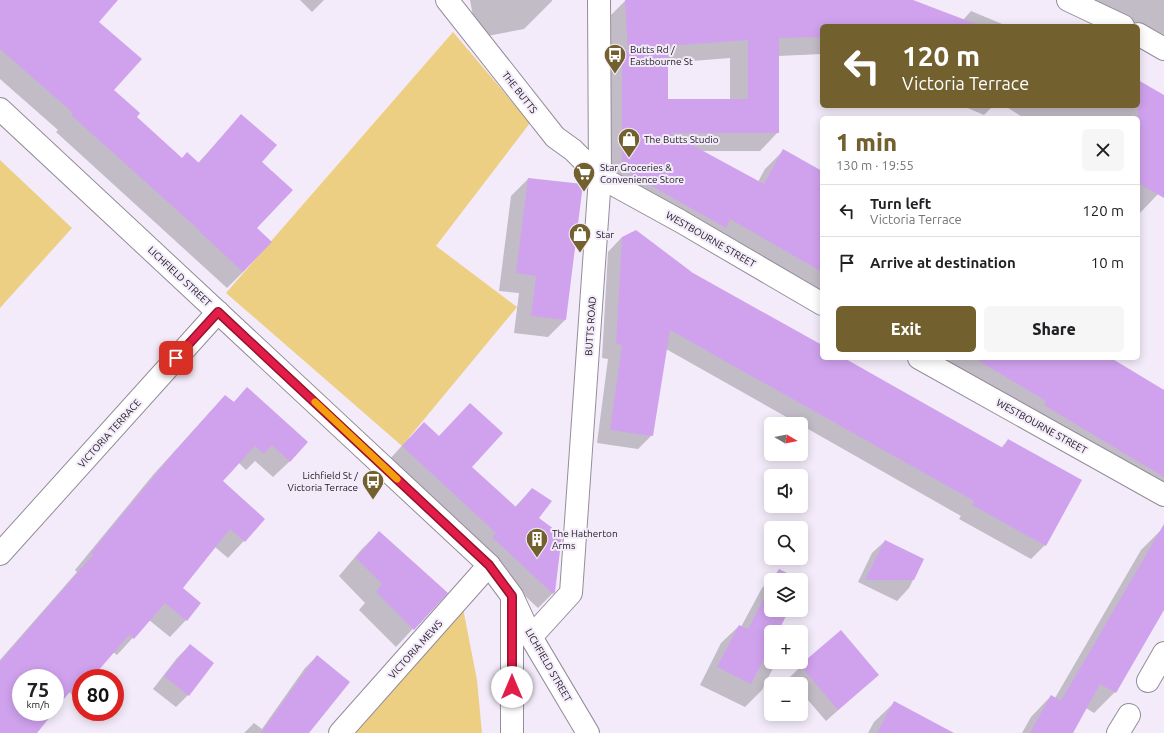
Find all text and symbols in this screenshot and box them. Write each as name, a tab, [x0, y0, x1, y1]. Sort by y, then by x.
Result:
icon: left	[836, 40, 888, 92]
text: 120 m	[902, 40, 980, 71]
bus stop icon: Butts Rd / Eastbourne St	[602, 42, 628, 75]
place label: Butts Rd / Eastbourne St	[630, 44, 693, 67]
street label: THE BUTTS	[500, 69, 539, 115]
text: Victoria Terrace	[902, 73, 1029, 93]
shop icon: The Butts Studio	[616, 126, 642, 159]
text: 1 min	[836, 129, 897, 156]
button: close	[1082, 129, 1124, 171]
place label: The Butts Studio	[644, 134, 719, 145]
text: 130 m · 19:55	[836, 158, 914, 172]
supermarket icon: Star Groceries & Convenience Store	[571, 160, 597, 193]
place label: Star Groceries & Convenience Store	[600, 162, 684, 185]
text: Turn left	[870, 195, 931, 212]
icon: left	[836, 200, 858, 222]
text: 120 m	[1082, 202, 1124, 219]
street label: WESTBOURNE STREET	[664, 209, 758, 270]
text: Victoria Terrace	[870, 212, 962, 226]
shop icon: Star	[567, 221, 593, 254]
place label: Star	[596, 229, 614, 240]
street label: LICHFIELD STREET	[146, 244, 214, 309]
icon: arrive	[836, 252, 858, 274]
text: Arrive at destination	[870, 254, 1016, 271]
text: 10 m	[1091, 254, 1124, 271]
street label: BUTTS ROAD	[583, 296, 598, 356]
button: Exit	[836, 306, 976, 352]
button: Share	[984, 306, 1124, 352]
pin	[159, 341, 193, 375]
icon: arrive	[165, 347, 187, 369]
street label: VICTORIA TERRACE	[76, 397, 143, 470]
street label: WESTBOURNE STREET	[995, 397, 1089, 456]
north arrow	[764, 417, 808, 461]
map controls	[764, 417, 808, 721]
bus stop icon: Lichfield St / Victoria Terrace	[360, 468, 386, 501]
button: sound	[764, 469, 808, 513]
place label: Lichfield St / Victoria Terrace	[287, 470, 358, 493]
button: search	[764, 521, 808, 565]
building icon: The Hatherton Arms	[524, 526, 550, 559]
place label: The Hatherton Arms	[552, 528, 618, 551]
button: layers	[764, 573, 808, 617]
street label: VICTORIA MEWS	[386, 618, 444, 681]
button: +	[764, 625, 808, 669]
street label: LICHFIELD STREET	[523, 627, 574, 704]
position arrow	[491, 666, 533, 708]
speed limit sign: 80	[72, 669, 124, 721]
button: −	[764, 677, 808, 721]
text: 75	[27, 678, 49, 701]
text: km/h	[26, 699, 50, 710]

